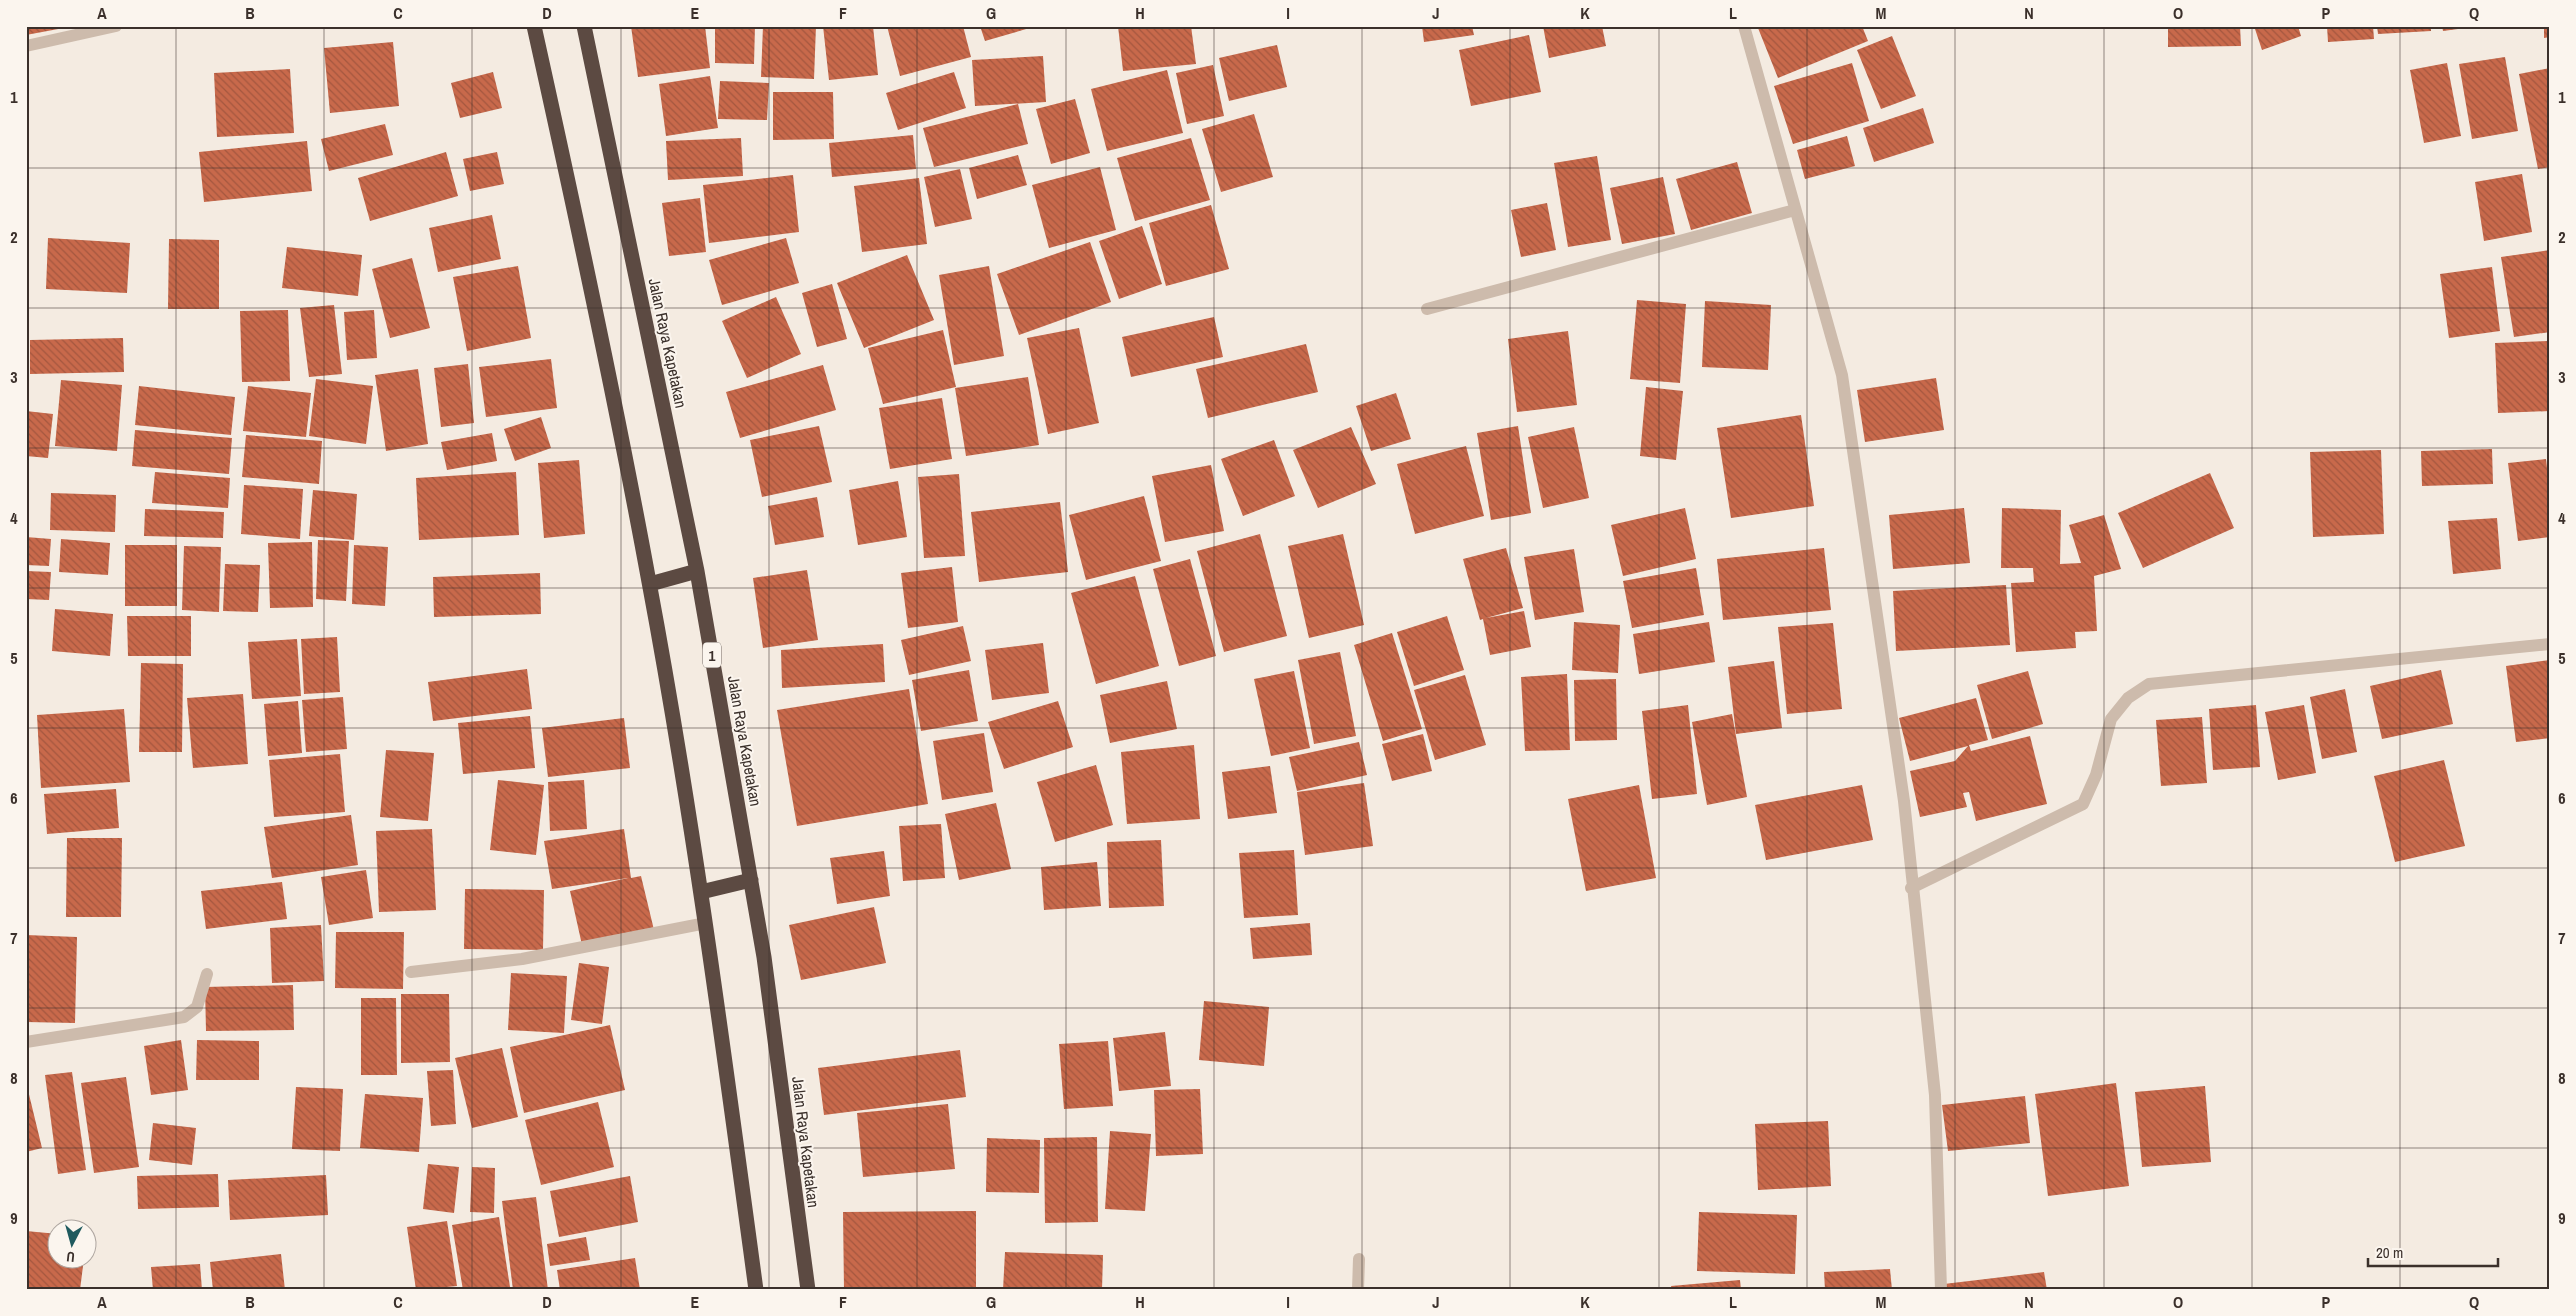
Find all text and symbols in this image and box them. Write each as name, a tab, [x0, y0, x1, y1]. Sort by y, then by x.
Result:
text: A	[97, 2, 107, 24]
text: B	[245, 2, 255, 24]
text: C	[393, 2, 403, 24]
text: D	[542, 2, 552, 24]
text: E	[691, 2, 700, 24]
text: F	[839, 2, 847, 24]
text: G	[986, 2, 996, 24]
text: H	[1135, 2, 1145, 24]
text: I	[1286, 2, 1290, 24]
text: J	[1432, 2, 1440, 24]
text: K	[1580, 2, 1590, 24]
text: L	[1729, 2, 1737, 24]
text: M	[1876, 2, 1887, 24]
text: N	[2024, 2, 2034, 24]
text: O	[2173, 2, 2183, 24]
text: P	[2322, 2, 2331, 24]
text: Q	[2469, 2, 2479, 24]
text: 1	[10, 86, 18, 108]
text: 1	[2558, 86, 2566, 108]
text: 2	[10, 226, 18, 248]
text: 2	[2558, 226, 2566, 248]
street label: Jalan Raya Kapetakan	[644, 276, 692, 410]
text: 3	[10, 366, 18, 388]
text: 3	[2558, 366, 2566, 388]
text: 4	[10, 507, 18, 529]
text: 4	[2558, 507, 2566, 529]
road number: 1	[703, 642, 721, 668]
text: 5	[10, 647, 18, 669]
text: 5	[2558, 647, 2566, 669]
street label: Jalan Raya Kapetakan	[723, 674, 767, 808]
text: 6	[10, 787, 18, 809]
text: 6	[2558, 787, 2566, 809]
text: 7	[10, 927, 18, 949]
text: 7	[2558, 927, 2566, 949]
text: 8	[10, 1067, 18, 1089]
text: 8	[2558, 1067, 2566, 1089]
street label: Jalan Raya Kapetakan	[787, 1075, 825, 1209]
text: 9	[10, 1207, 18, 1229]
text: 9	[2558, 1207, 2566, 1229]
north arrow	[48, 1218, 98, 1268]
scale bar	[2368, 1236, 2498, 1268]
text: 20 m	[2376, 1242, 2403, 1263]
text: U	[66, 1248, 76, 1266]
text: A	[97, 1291, 107, 1313]
text: B	[245, 1291, 255, 1313]
text: C	[393, 1291, 403, 1313]
text: D	[542, 1291, 552, 1313]
text: E	[691, 1291, 700, 1313]
text: F	[839, 1291, 847, 1313]
text: G	[986, 1291, 996, 1313]
text: H	[1135, 1291, 1145, 1313]
text: I	[1286, 1291, 1290, 1313]
text: J	[1432, 1291, 1440, 1313]
text: K	[1580, 1291, 1590, 1313]
text: L	[1729, 1291, 1737, 1313]
text: M	[1876, 1291, 1887, 1313]
text: N	[2024, 1291, 2034, 1313]
text: O	[2173, 1291, 2183, 1313]
text: P	[2322, 1291, 2331, 1313]
text: Q	[2469, 1291, 2479, 1313]

